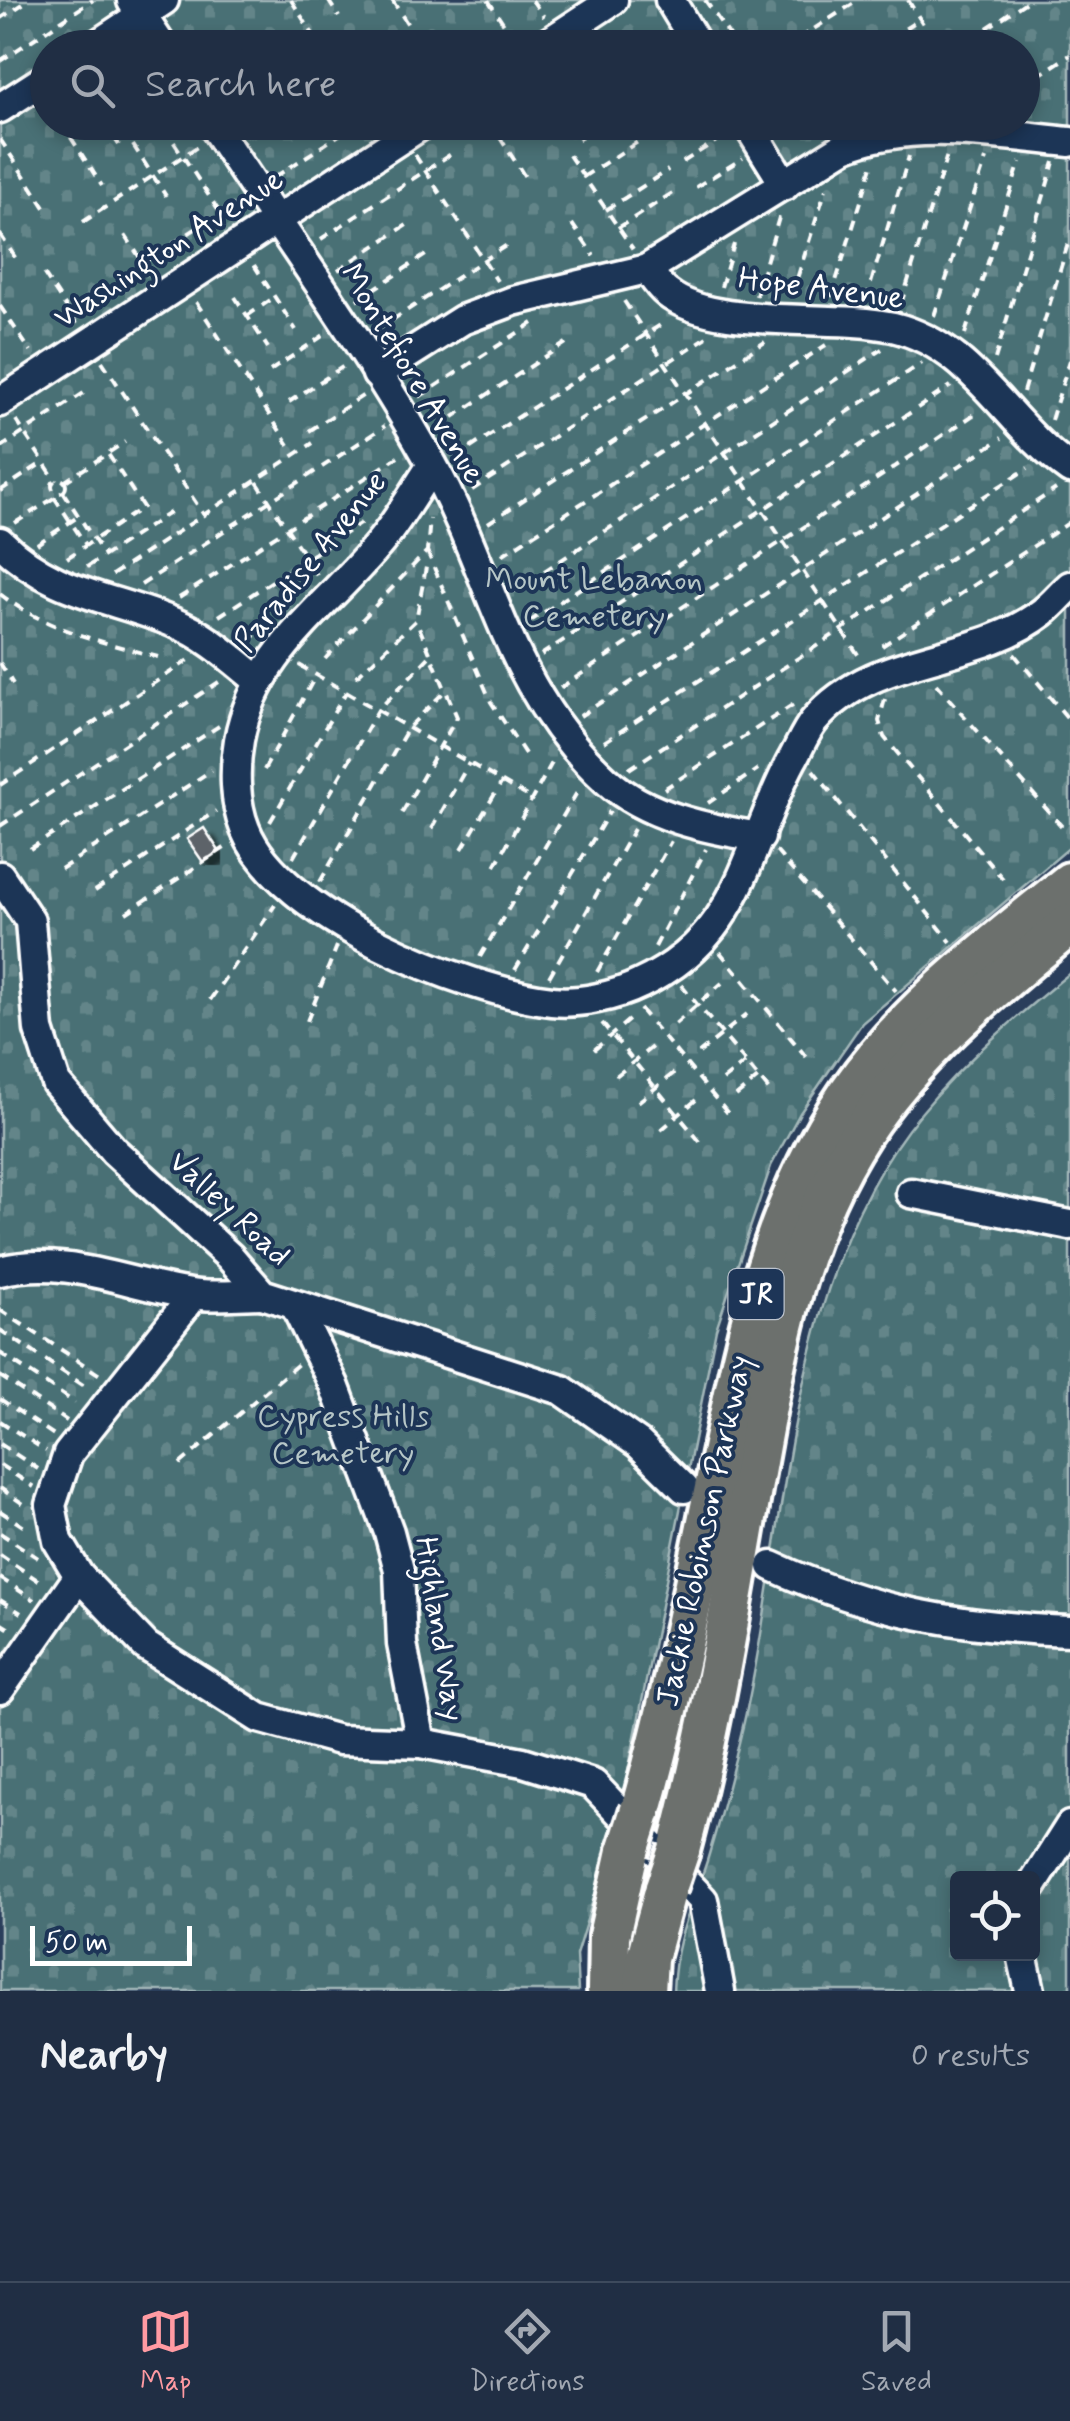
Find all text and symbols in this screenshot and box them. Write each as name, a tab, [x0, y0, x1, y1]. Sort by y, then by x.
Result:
search box	[30, 30, 1040, 140]
icon: search	[65, 58, 120, 113]
text: Search here	[145, 61, 336, 110]
street label: Washington Avenue	[46, 159, 294, 342]
street label: Montefiore Avenue	[330, 256, 494, 492]
street label: Hope Avenue	[736, 258, 906, 320]
street label: Paradise Avenue	[225, 463, 397, 661]
park label: Mount Lebanon Cemetery	[485, 559, 703, 638]
street label: Valley Road	[159, 1142, 299, 1276]
road number: JR	[728, 1269, 784, 1319]
street label: Jackie Robinson Parkway	[647, 1351, 763, 1711]
park label: Cypress Hills Cemetery	[257, 1396, 429, 1475]
street label: Highland Way	[401, 1534, 474, 1725]
map controls	[950, 1871, 1040, 1961]
button: locate	[950, 1871, 1040, 1961]
scale bar	[30, 1921, 192, 1966]
text: 50 m	[45, 1925, 108, 1962]
text: Nearby	[40, 2029, 168, 2084]
text: 0 results	[911, 2035, 1030, 2077]
tab: Map	[138, 2304, 193, 2401]
tab: Directions	[470, 2304, 585, 2401]
tab: Saved	[861, 2304, 932, 2401]

